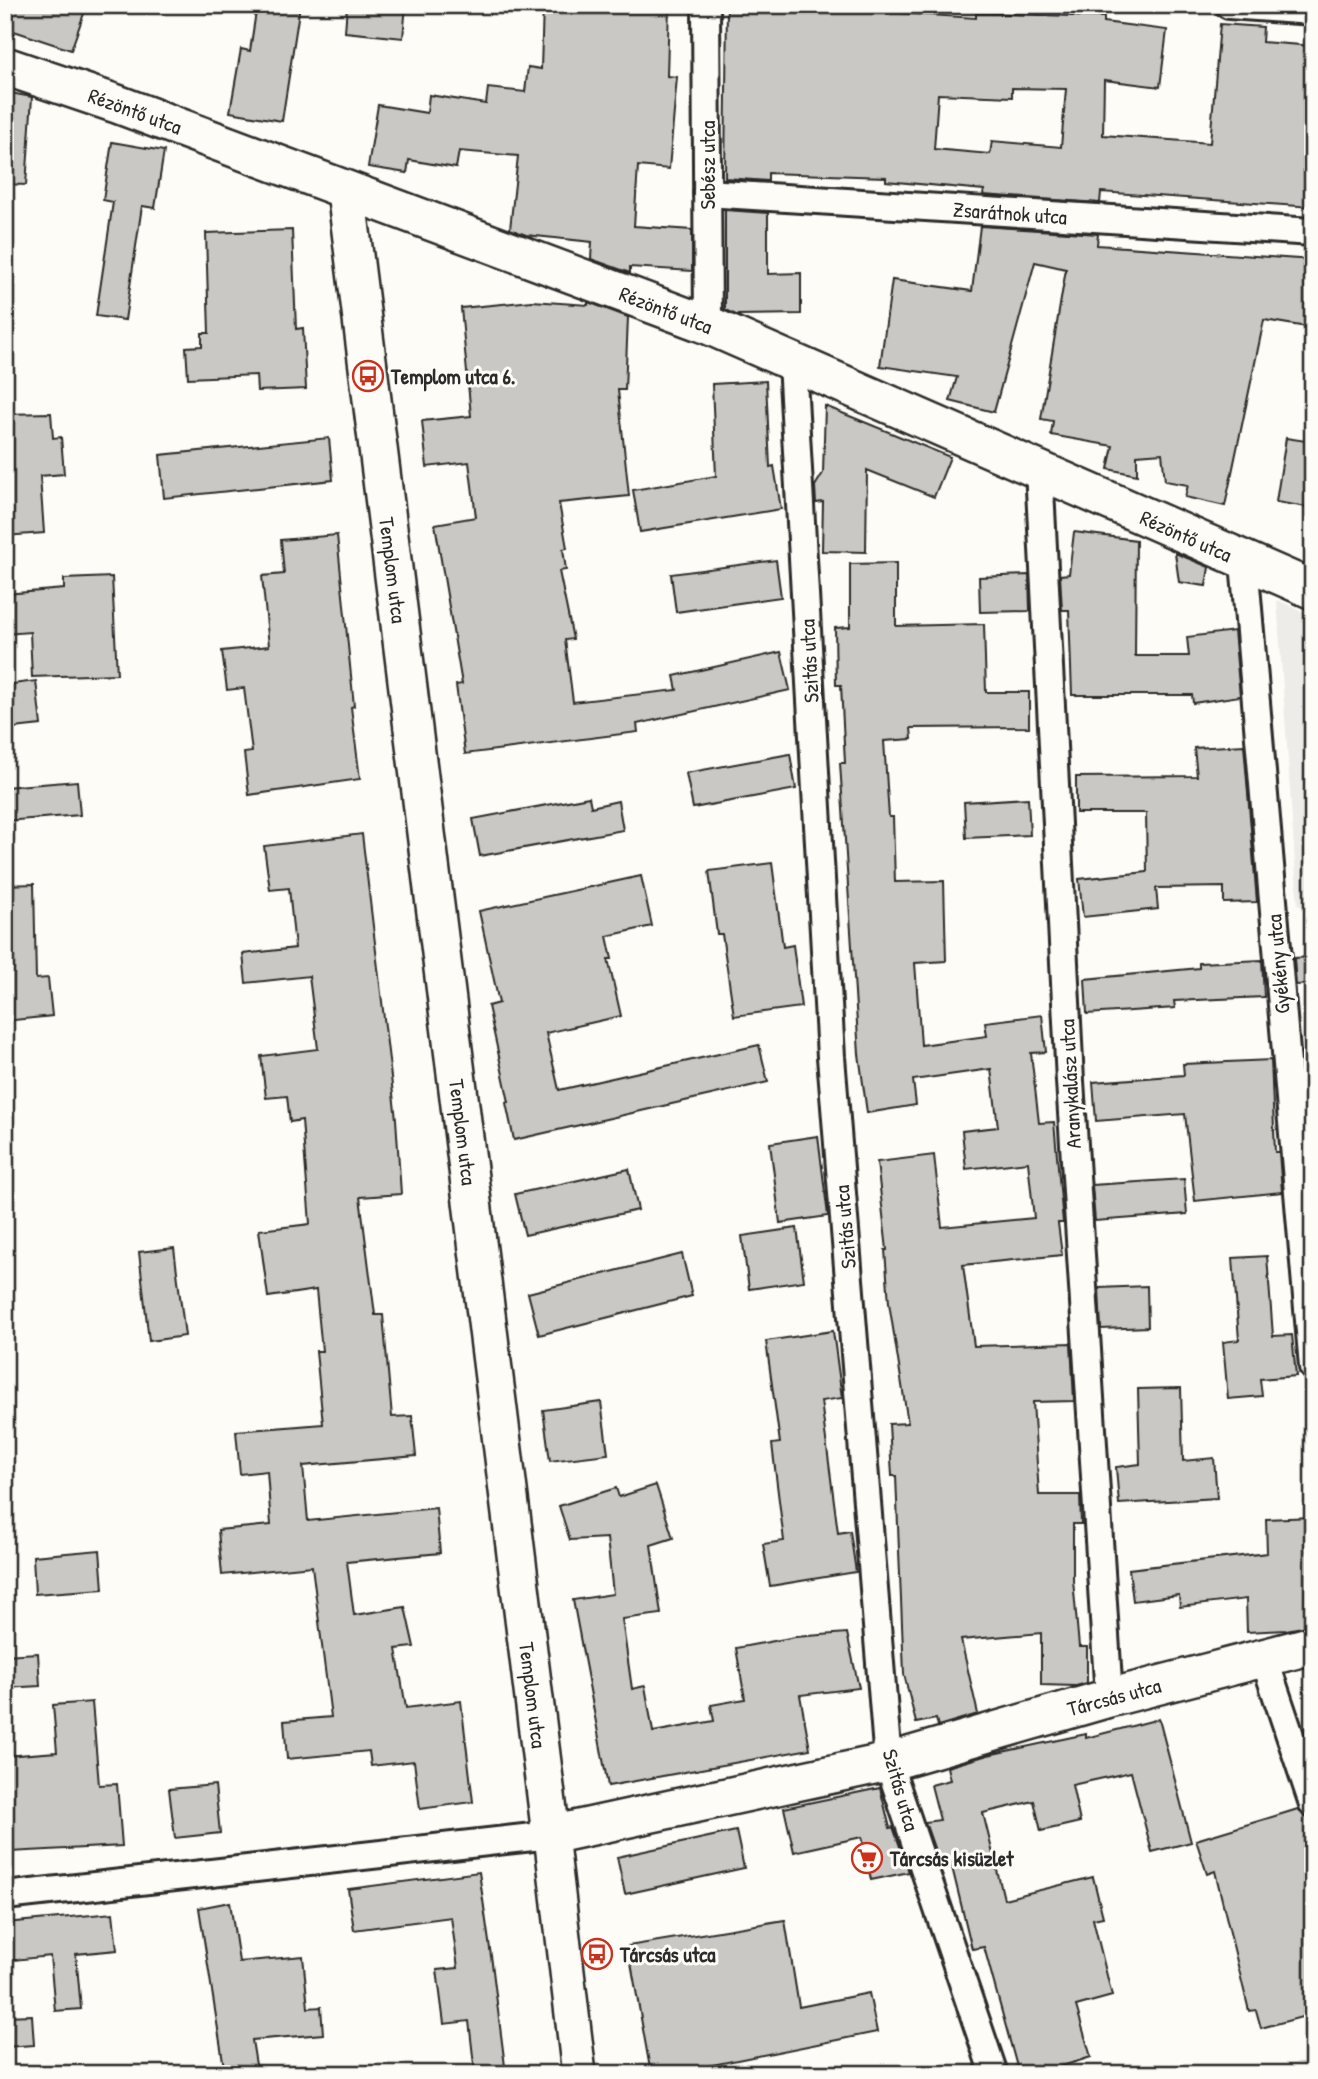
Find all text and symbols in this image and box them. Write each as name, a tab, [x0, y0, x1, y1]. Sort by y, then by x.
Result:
street label: Rézöntő utca	[84, 81, 186, 141]
street label: Sebész utca	[693, 121, 722, 209]
street label: Zsarátnok utca	[952, 195, 1068, 231]
street label: Rézöntő utca	[615, 279, 717, 341]
bus stop icon: Templom utca 6.	[351, 359, 385, 393]
place label: Templom utca 6.	[390, 362, 515, 392]
street label: Rézöntő utca	[1136, 503, 1236, 569]
street label: Templom utca	[372, 515, 414, 625]
street label: Szitás utca	[792, 618, 826, 704]
street label: Gyékény utca	[1259, 913, 1297, 1015]
street label: Aranykalász utca	[1052, 1019, 1088, 1149]
street label: Templom utca	[442, 1077, 484, 1187]
street label: Szitás utca	[827, 1184, 863, 1270]
street label: Templom utca	[512, 1640, 554, 1750]
street label: Tárcsás utca	[1064, 1671, 1164, 1723]
street label: Szitás utca	[876, 1746, 926, 1834]
supermarket icon: Tárcsás kisüzlet	[850, 1841, 884, 1875]
place label: Tárcsás kisüzlet	[889, 1844, 1014, 1873]
bus stop icon: Tárcsás utca	[580, 1937, 614, 1971]
place label: Tárcsás utca	[619, 1940, 716, 1969]

